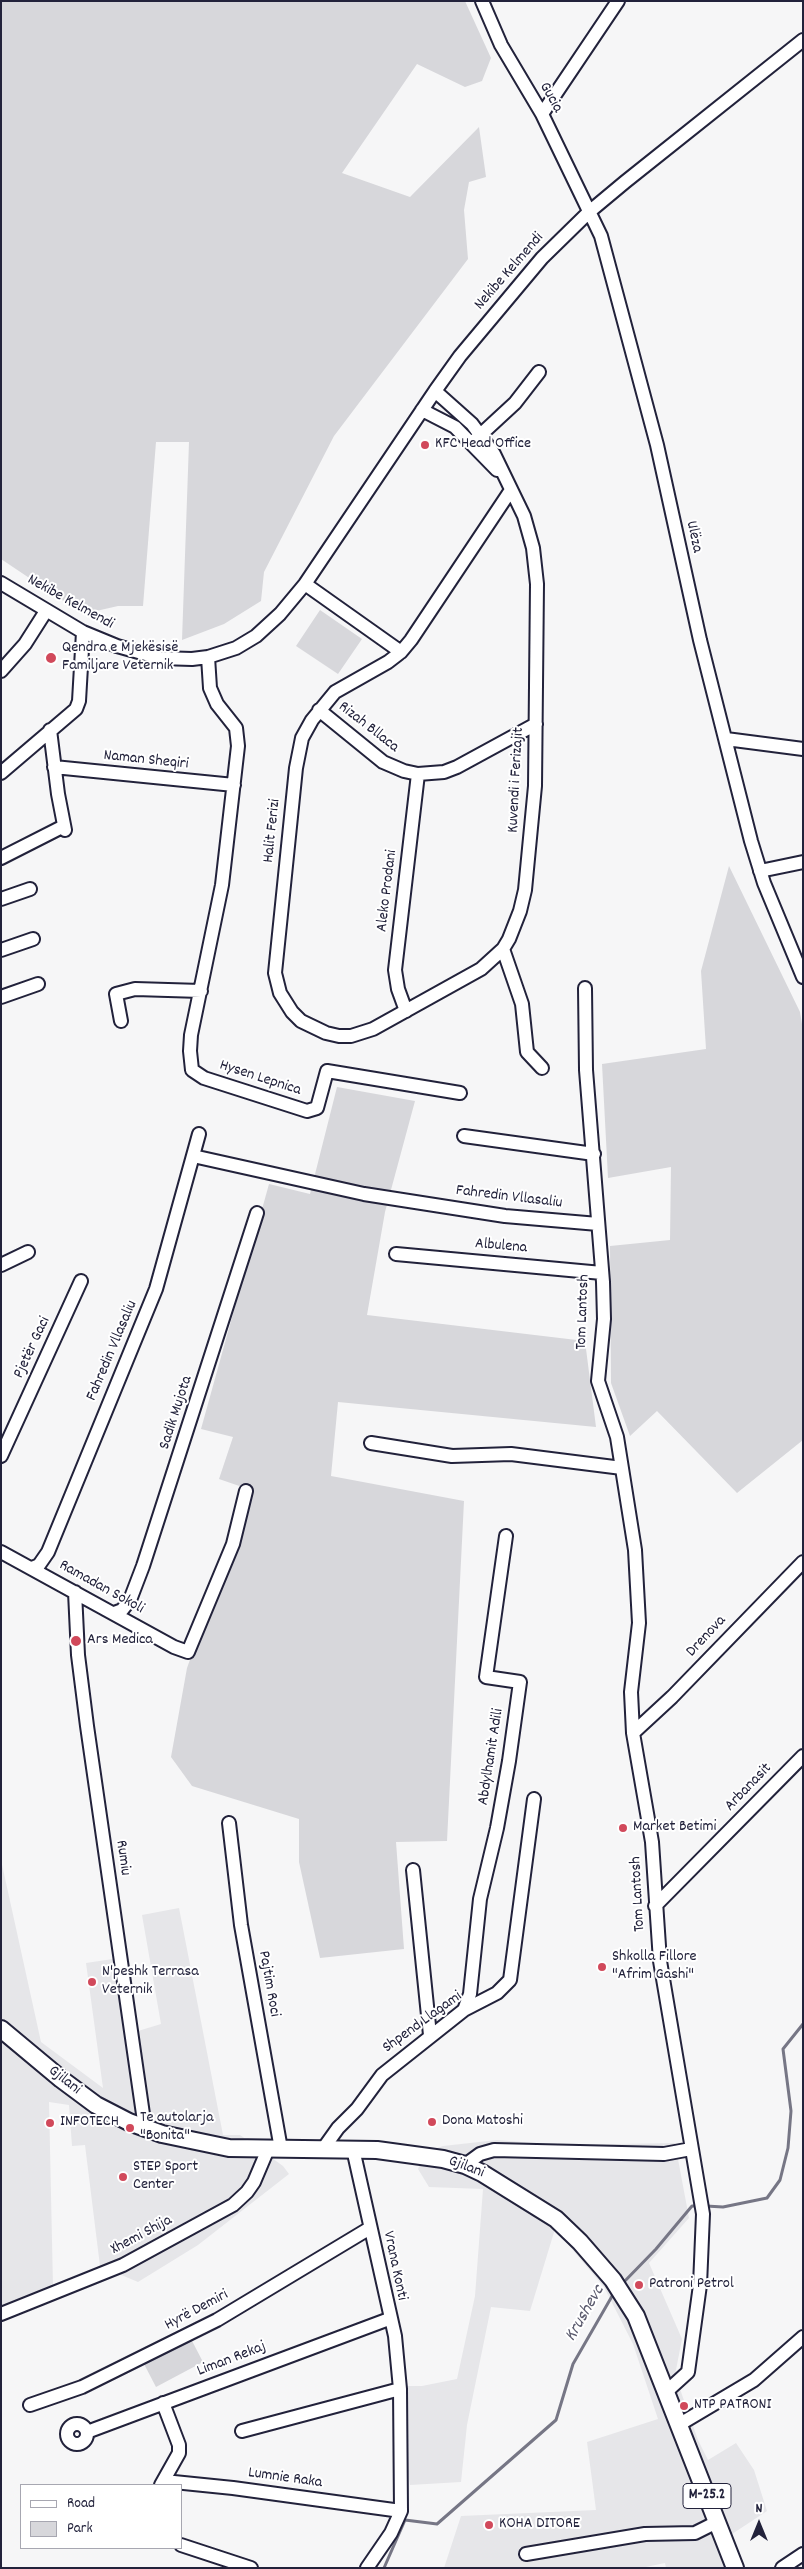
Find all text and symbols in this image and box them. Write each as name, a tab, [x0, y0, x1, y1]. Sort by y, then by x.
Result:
street label: Gucia	[534, 79, 566, 117]
street label: Nekibe Kelmendi	[471, 229, 549, 315]
place label: KFC Head Office	[435, 435, 531, 455]
marker: KFC Head Office	[419, 439, 431, 451]
street label: Ulëza	[680, 519, 706, 555]
street label: Nekibe Kelmendi	[23, 571, 117, 635]
place label: Qendra e Mjekësisë Familjare Veternik	[62, 639, 178, 677]
marker: Qendra e Mjekësisë Familjare Veternik	[44, 651, 58, 665]
street label: Rizah Bllaca	[334, 698, 402, 758]
street label: Kuvendi i Ferizajit	[505, 727, 529, 833]
street label: Naman Sheqiri	[103, 747, 189, 775]
street label: Halit Ferizi	[260, 798, 286, 864]
street label: Aleko Prodani	[373, 849, 403, 933]
street label: Hysen Lepnica	[217, 1057, 303, 1101]
street label: Fahredin Vllasaliu	[455, 1182, 563, 1214]
street label: Albulena	[474, 1235, 528, 1259]
street label: Tom Lantosh	[573, 1274, 595, 1350]
street label: Fahredin Vllasaliu	[83, 1298, 143, 1404]
street label: Pjetër Gaci	[10, 1314, 56, 1382]
street label: Sadik Mujota	[156, 1374, 198, 1452]
street label: Ramadan Sokoli	[55, 1557, 147, 1619]
street label: Drenova	[683, 1612, 731, 1662]
place label: Ars Medica	[87, 1631, 153, 1651]
marker: Ars Medica	[69, 1634, 83, 1648]
street label: Abdylhamit Adili	[475, 1707, 509, 1807]
street label: Arbanasit	[721, 1760, 777, 1816]
place label: Market Betimi	[633, 1818, 716, 1838]
marker: Market Betimi	[617, 1822, 629, 1834]
street label: Rumiu	[110, 1839, 134, 1877]
street label: Tom Lantosh	[627, 1856, 651, 1932]
place label: Shkolla Fillore "Afrim Gashi"	[612, 1948, 697, 1986]
street label: Pajtim Roci	[253, 1949, 283, 2019]
marker: Shkolla Fillore "Afrim Gashi"	[596, 1961, 608, 1973]
place label: N'peshk Terrasa Veternik	[102, 1963, 199, 2001]
marker: N'peshk Terrasa Veternik	[86, 1976, 98, 1988]
street label: Shpend Llagami	[379, 1988, 467, 2058]
street label: Gjilani	[44, 2062, 84, 2100]
place label: Te autolarja "Bonita"	[140, 2109, 213, 2147]
place label: Dona Matoshi	[442, 2112, 523, 2132]
place label: INFOTECH	[60, 2113, 119, 2133]
marker: Dona Matoshi	[426, 2116, 438, 2128]
marker: INFOTECH	[44, 2117, 56, 2129]
marker: Te autolarja "Bonita"	[124, 2122, 136, 2134]
street label: Gjilani	[445, 2152, 487, 2184]
place label: STEP Sport Center	[133, 2158, 198, 2196]
marker: STEP Sport Center	[117, 2171, 129, 2183]
street label: Xhemi Shija	[108, 2212, 176, 2260]
street label: Vrana Konti	[377, 2230, 411, 2302]
place label: Patroni Petrol	[649, 2275, 734, 2295]
marker: Patroni Petrol	[633, 2279, 645, 2291]
water label: Krushevc	[561, 2282, 611, 2346]
street label: Hyrë Demiri	[162, 2286, 232, 2336]
street label: Liman Rekaj	[195, 2338, 269, 2382]
place label: NTP PATRONI	[694, 2396, 771, 2416]
marker: NTP PATRONI	[678, 2400, 690, 2412]
street label: Lumnie Raka	[247, 2464, 323, 2494]
legend	[20, 2484, 182, 2549]
road number: M-25.2	[683, 2484, 731, 2508]
text: Road	[67, 2493, 95, 2515]
north arrow	[734, 2499, 784, 2549]
text: N	[756, 2499, 762, 2519]
place label: KOHA DITORE	[499, 2515, 580, 2535]
text: Park	[67, 2518, 93, 2540]
marker: KOHA DITORE	[483, 2519, 495, 2531]

